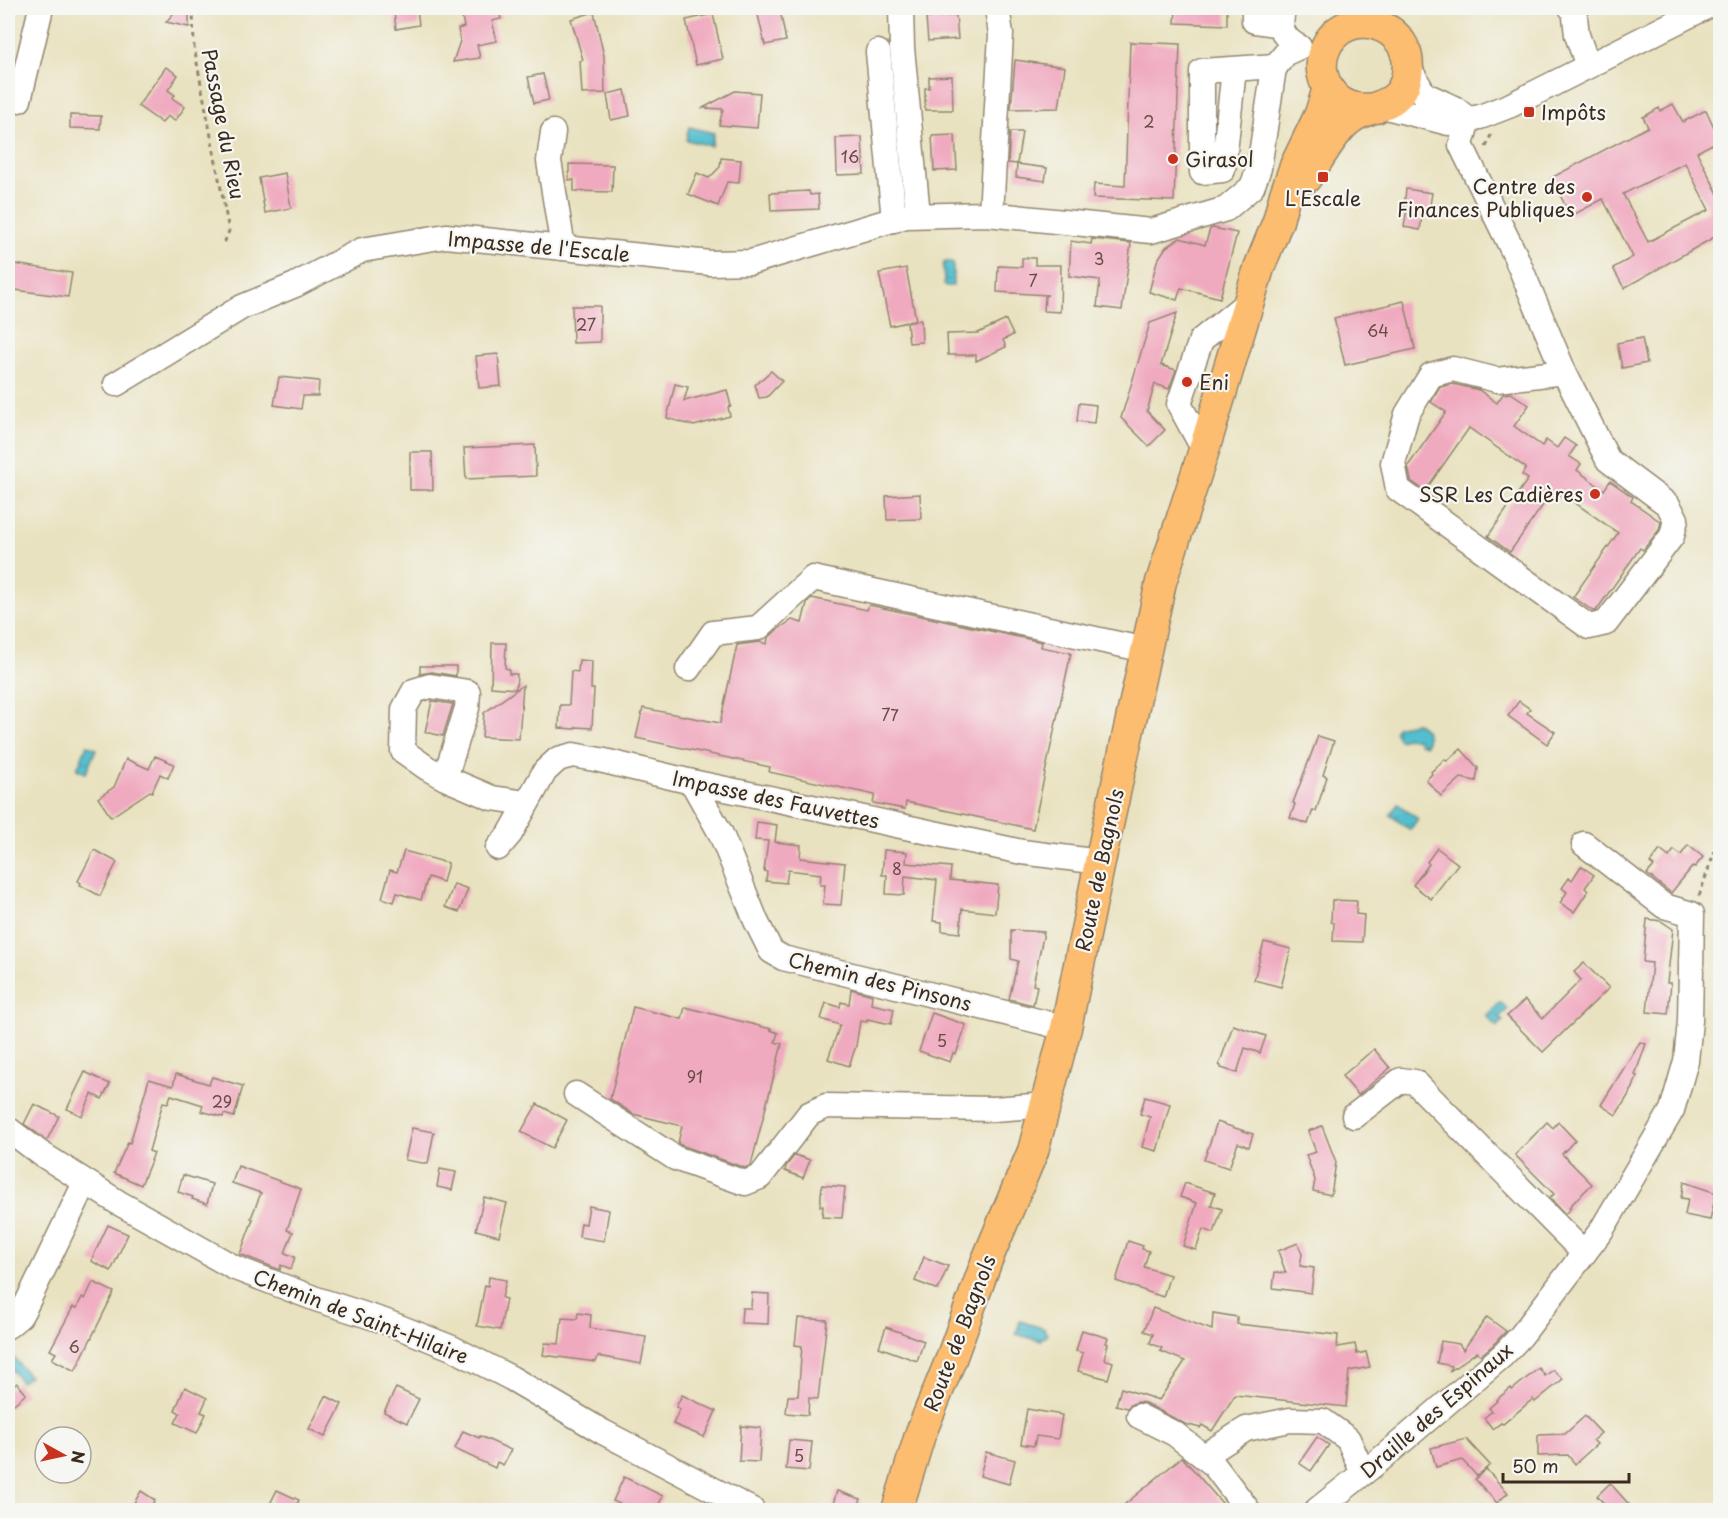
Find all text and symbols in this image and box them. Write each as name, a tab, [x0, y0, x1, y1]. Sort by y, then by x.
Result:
street label: Passage du Rieu	[195, 46, 253, 202]
place label: Impôts	[1541, 97, 1606, 127]
marker: Impôts	[1522, 105, 1536, 119]
house number: 2	[1143, 109, 1155, 133]
house number: 16	[841, 144, 859, 168]
place label: Girasol	[1185, 144, 1254, 174]
marker: Girasol	[1166, 152, 1180, 166]
marker: L'Escale	[1316, 170, 1330, 184]
place label: Centre des Finances Publiques	[1397, 171, 1575, 224]
place label: L'Escale	[1285, 183, 1361, 213]
marker: Centre des Finances Publiques	[1580, 190, 1594, 204]
street label: Impasse de l'Escale	[447, 223, 631, 269]
house number: 3	[1094, 246, 1104, 270]
house number: 7	[1028, 268, 1038, 292]
house number: 27	[576, 312, 596, 336]
house number: 64	[1367, 318, 1389, 342]
place label: Eni	[1199, 367, 1229, 397]
marker: Eni	[1180, 375, 1194, 389]
place label: SSR Les Cadières	[1419, 479, 1583, 509]
marker: SSR Les Cadières	[1588, 487, 1602, 501]
house number: 77	[881, 702, 899, 726]
street label: Impasse des Fauvettes	[670, 762, 882, 836]
street label: Route de Bagnols	[1067, 786, 1131, 954]
house number: 8	[892, 856, 902, 880]
street label: Chemin des Pinsons	[785, 944, 975, 1018]
house number: 5	[937, 1028, 947, 1052]
house number: 91	[687, 1064, 703, 1088]
house number: 29	[212, 1089, 232, 1113]
street label: Route de Bagnols	[915, 1250, 1003, 1416]
street label: Chemin de Saint-Hilaire	[249, 1261, 473, 1371]
house number: 6	[68, 1334, 80, 1358]
street label: Draille des Espinaux	[1353, 1335, 1519, 1485]
north arrow	[33, 1425, 93, 1485]
house number: 5	[794, 1443, 804, 1467]
scale bar	[1503, 1446, 1629, 1484]
text: N	[66, 1449, 92, 1465]
text: 50 m	[1512, 1452, 1559, 1479]

